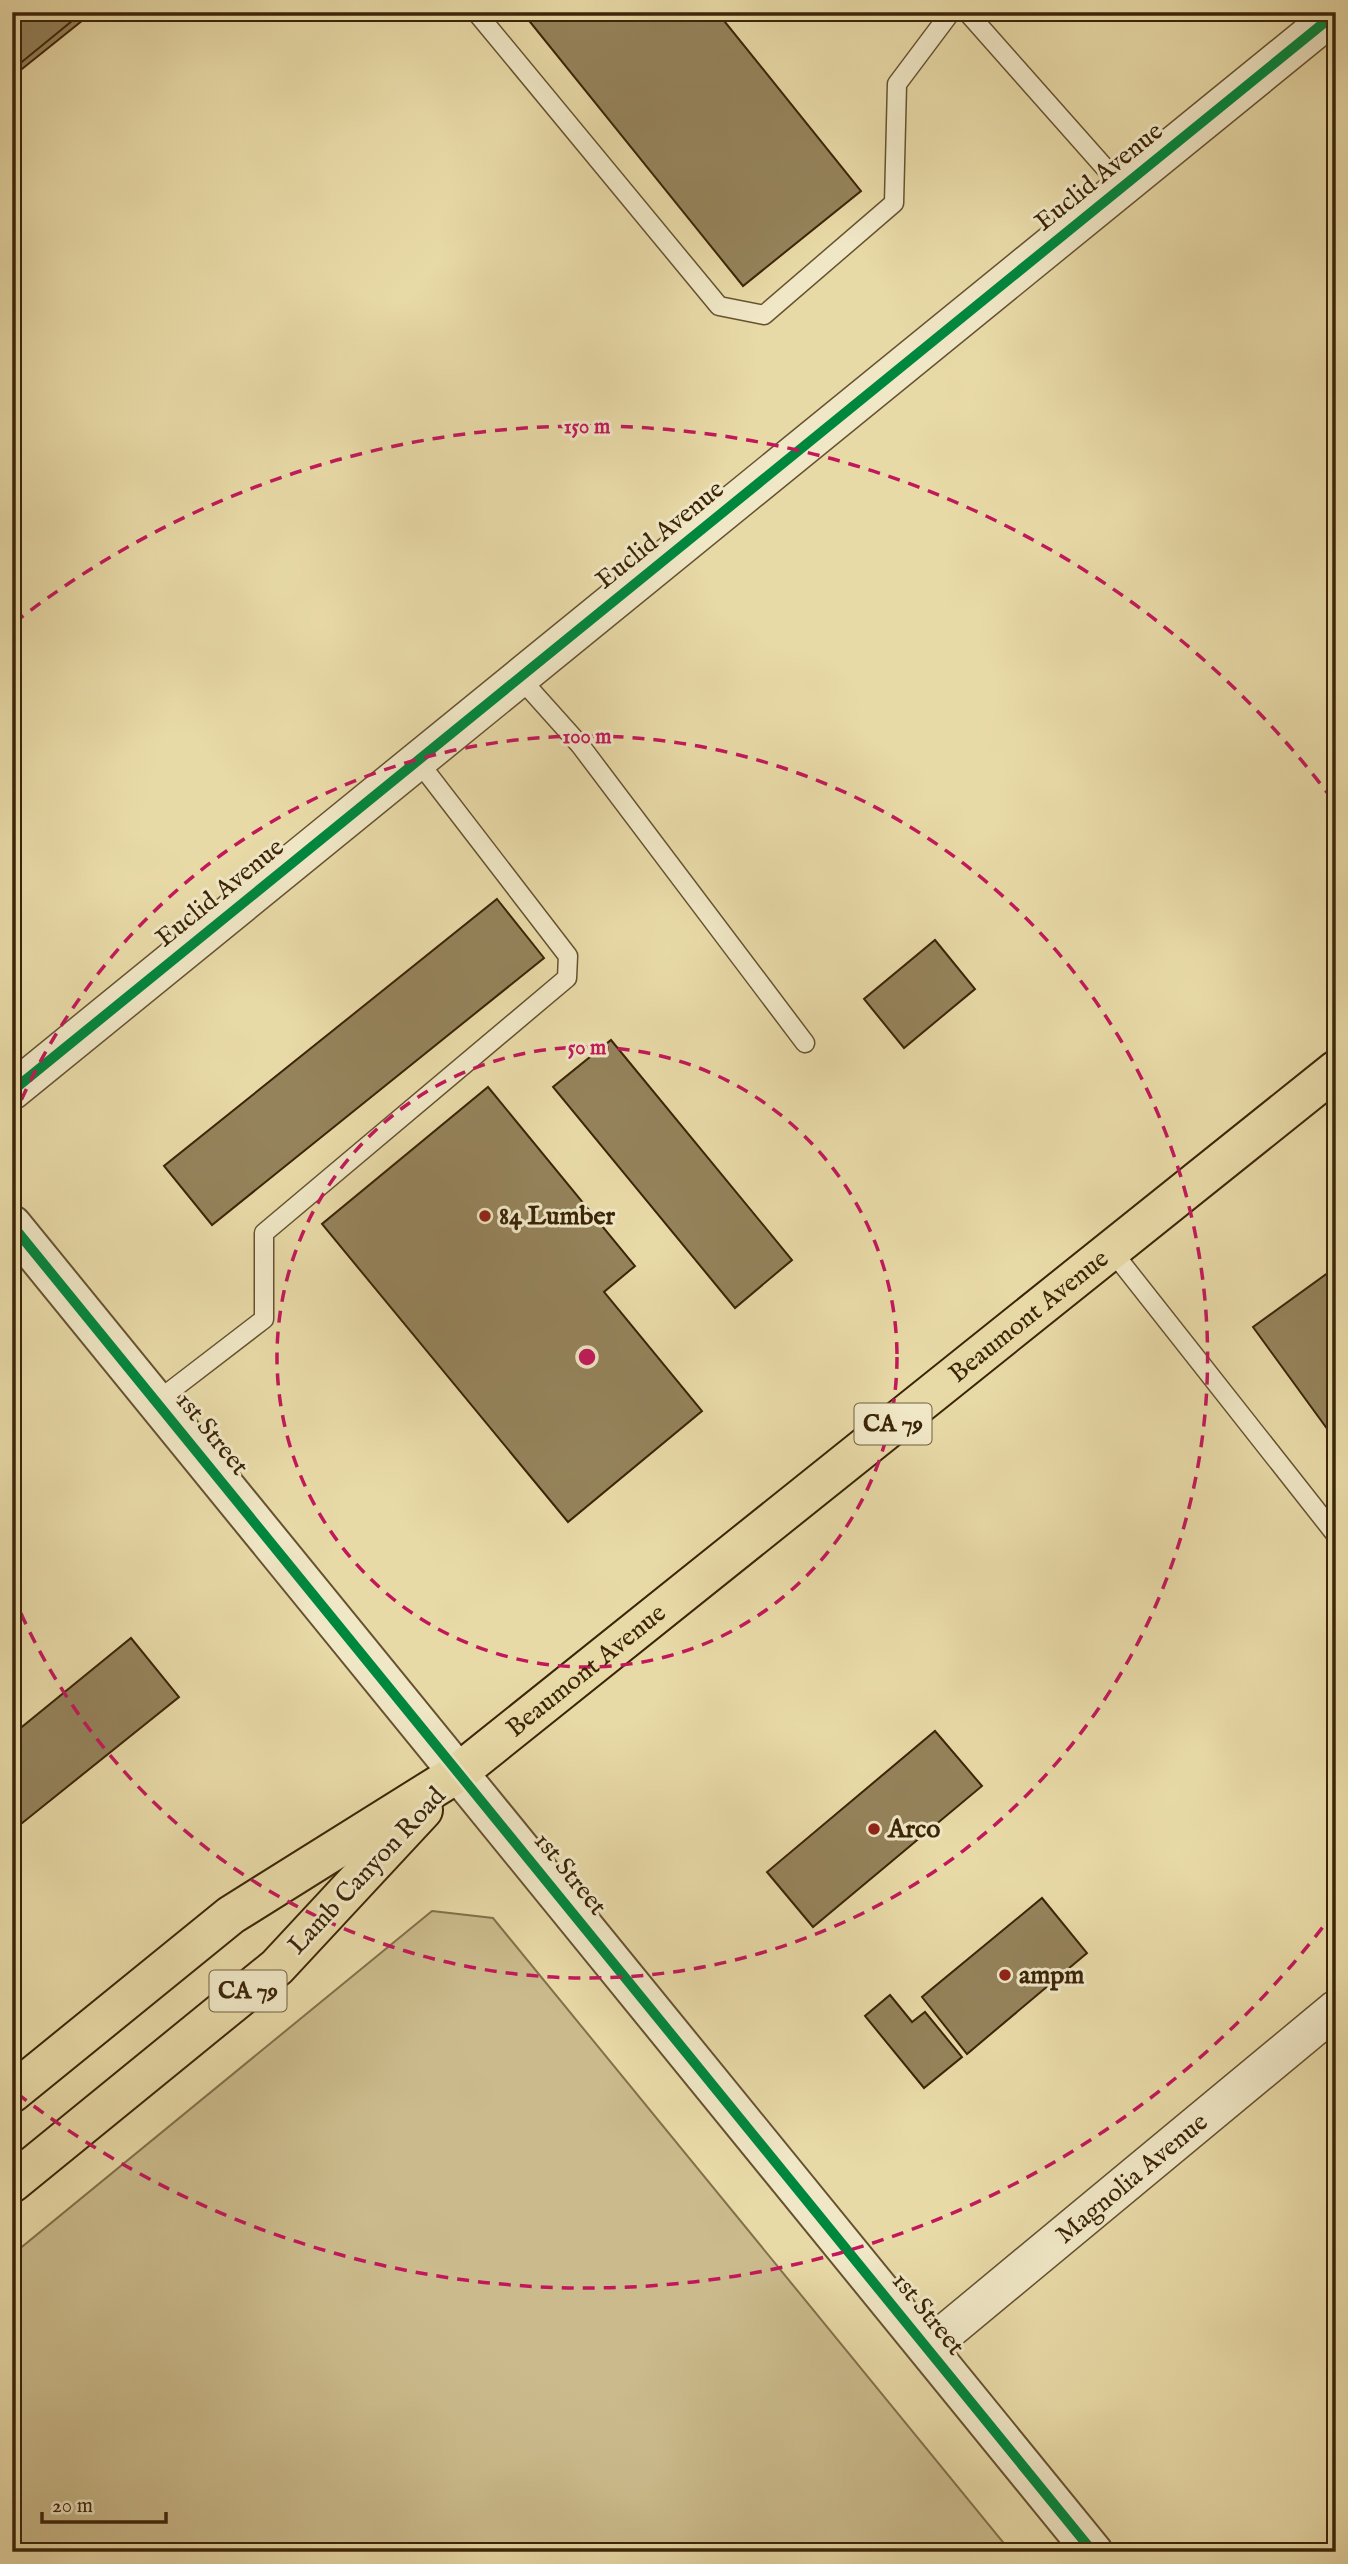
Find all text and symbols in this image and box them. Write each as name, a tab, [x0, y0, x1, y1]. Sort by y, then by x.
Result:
street label: Euclid Avenue	[1028, 115, 1170, 239]
text: 150 m	[564, 414, 611, 441]
street label: Euclid Avenue	[589, 473, 731, 597]
text: 100 m	[562, 724, 612, 751]
street label: Euclid Avenue	[149, 831, 291, 955]
text: 50 m	[568, 1035, 607, 1062]
place label: 84 Lumber	[499, 1200, 615, 1233]
marker: 84 Lumber	[477, 1208, 493, 1224]
street label: Beaumont Avenue	[942, 1242, 1115, 1390]
centre of rings	[575, 1345, 599, 1369]
street label: 1st Street	[168, 1386, 256, 1483]
road number: CA 79	[854, 1404, 931, 1444]
street label: Beaumont Avenue	[499, 1596, 673, 1745]
street label: Lamb Canyon Road	[281, 1780, 453, 1962]
place label: Arco	[887, 1813, 940, 1846]
marker: Arco	[866, 1821, 882, 1837]
street label: 1st Street	[526, 1826, 614, 1923]
place label: ampm	[1019, 1959, 1084, 1992]
marker: ampm	[997, 1967, 1013, 1983]
road number: CA 79	[210, 1970, 286, 2012]
street label: Magnolia Avenue	[1049, 2105, 1215, 2251]
street label: 1st Street	[884, 2266, 972, 2363]
scale bar	[42, 2480, 166, 2524]
text: 20 m	[52, 2493, 93, 2520]

